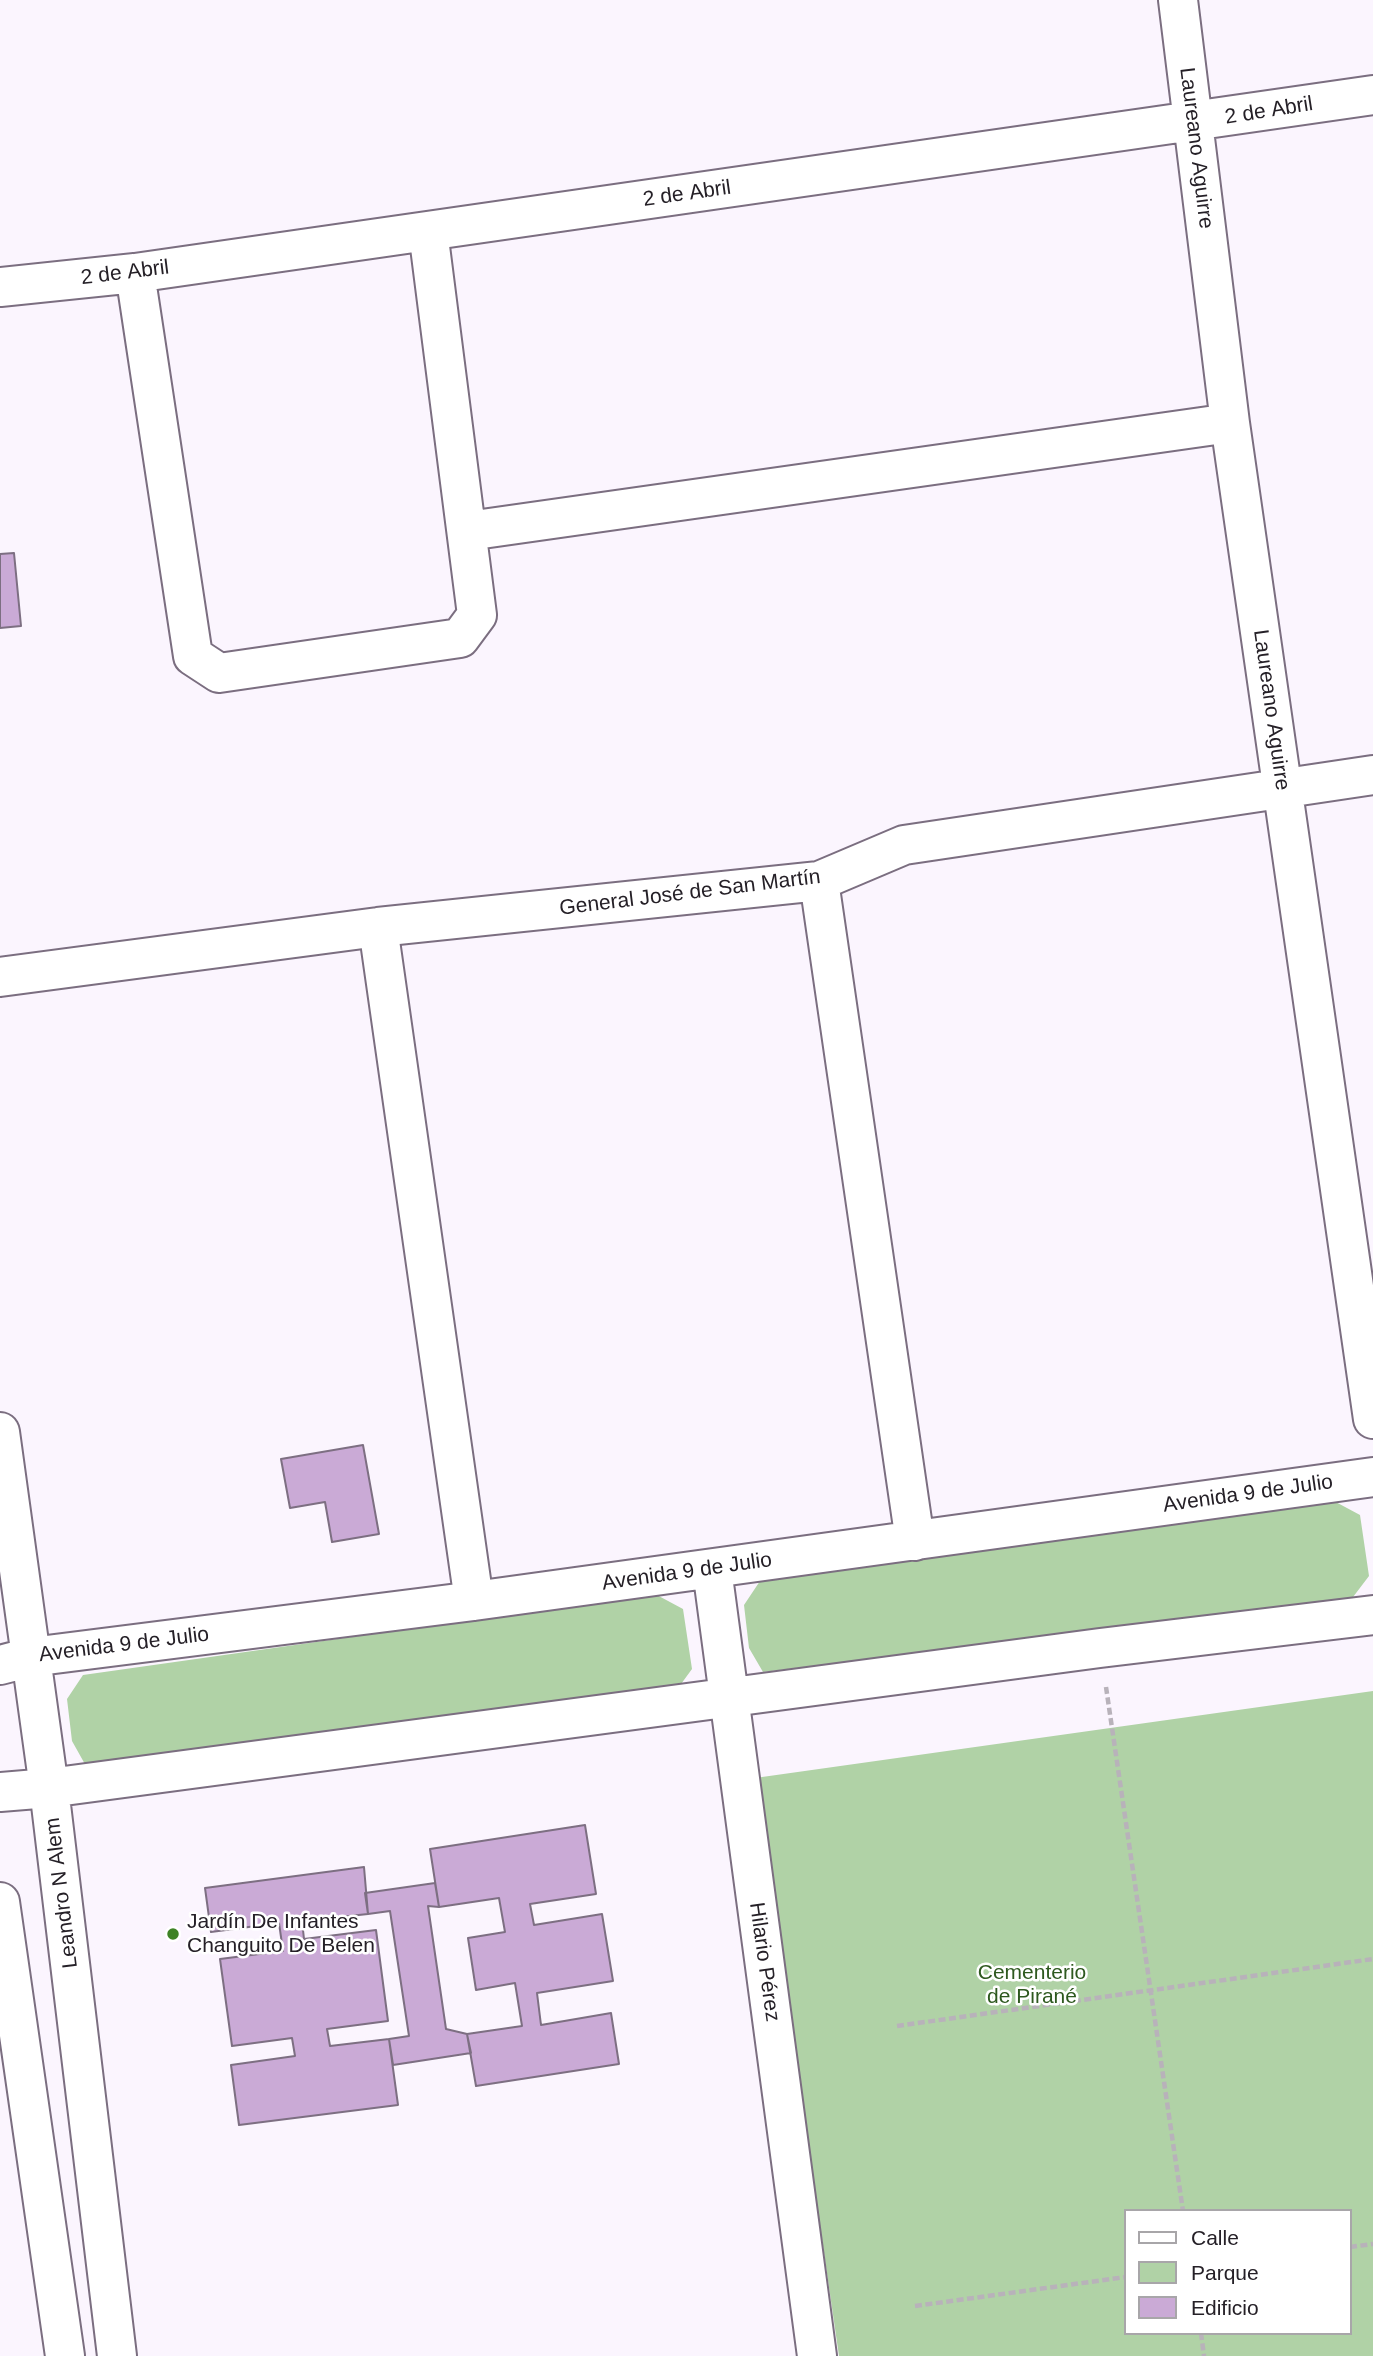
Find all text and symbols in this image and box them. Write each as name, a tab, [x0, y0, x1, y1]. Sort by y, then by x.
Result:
street label: Laureano Aguirre	[1174, 66, 1218, 230]
street label: 2 de Abril	[1223, 92, 1315, 130]
street label: 2 de Abril	[641, 175, 733, 213]
street label: 2 de Abril	[79, 255, 171, 291]
street label: Laureano Aguirre	[1247, 628, 1295, 792]
street label: General José de San Martín	[558, 864, 822, 922]
street label: Avenida 9 de Julio	[1161, 1470, 1335, 1518]
street label: Avenida 9 de Julio	[600, 1548, 774, 1596]
street label: Avenida 9 de Julio	[37, 1622, 211, 1668]
street label: Leandro N Alem	[40, 1816, 84, 1970]
street label: Hilario Pérez	[743, 1901, 785, 2023]
place label: Jardín De Infantes Changuito De Belen	[187, 1909, 375, 1959]
marker: Jardín De Infantes Changuito De Belen	[165, 1926, 181, 1942]
park label: Cementerio de Pirané	[978, 1960, 1086, 2010]
legend	[1124, 2209, 1352, 2335]
text: Calle	[1191, 2226, 1239, 2249]
text: Parque	[1191, 2261, 1259, 2284]
text: Edificio	[1191, 2296, 1259, 2319]

